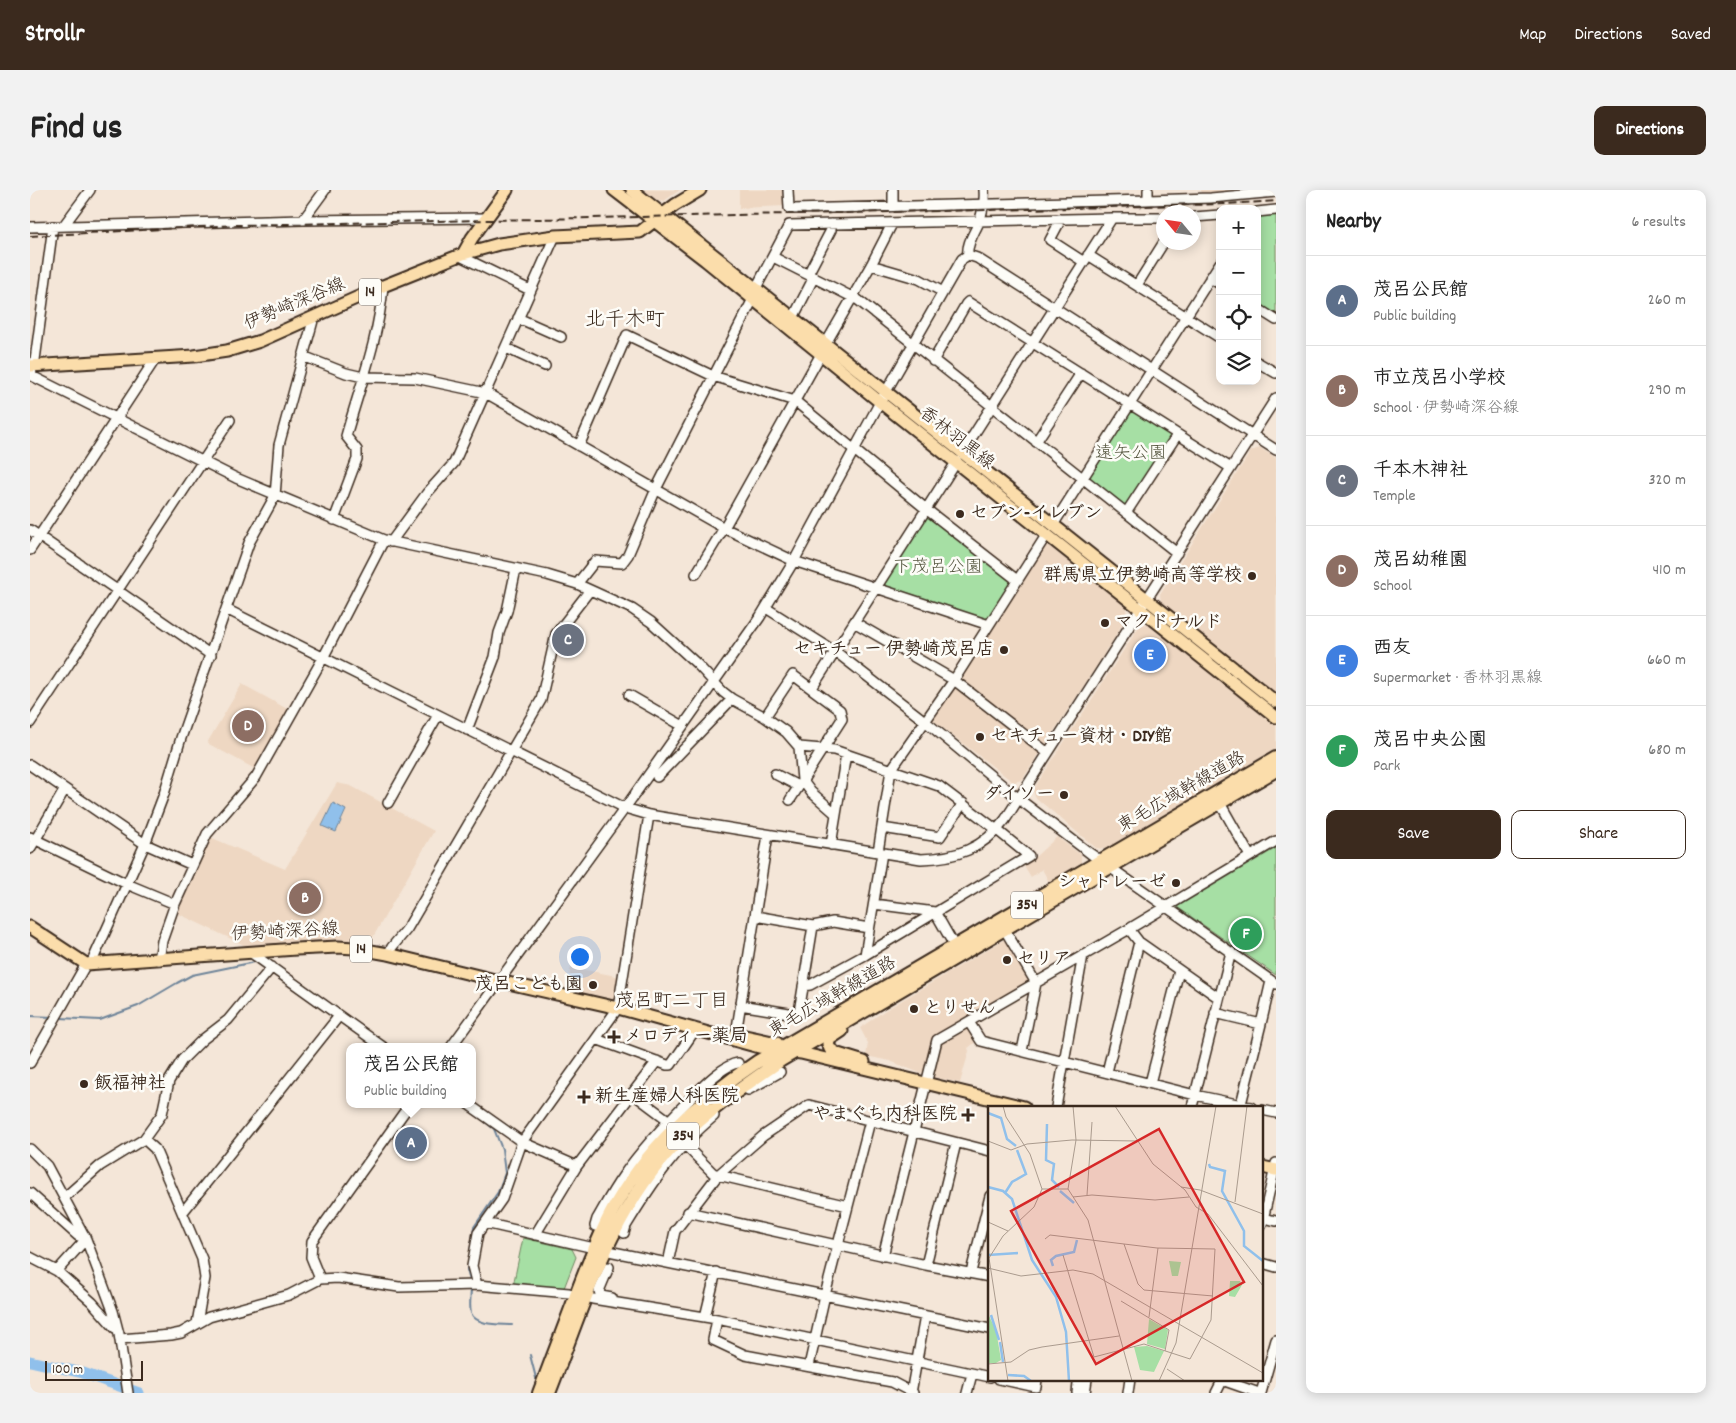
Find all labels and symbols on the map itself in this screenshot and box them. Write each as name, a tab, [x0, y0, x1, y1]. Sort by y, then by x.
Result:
north arrow	[1156, 205, 1201, 250]
street label: 伊勢崎深谷線	[240, 272, 350, 338]
road number: 14	[359, 278, 381, 305]
district label: 北千木町	[585, 307, 665, 335]
street label: 香林羽黒線	[913, 401, 999, 477]
park label: 遠矢公園	[1095, 442, 1167, 467]
place label: セブン-イレブン	[970, 502, 1102, 527]
marker: セブン-イレブン	[954, 508, 966, 520]
park label: 下茂呂公園	[893, 556, 983, 581]
place label: 群馬県立伊勢崎高等学校	[1044, 564, 1242, 589]
marker: 群馬県立伊勢崎高等学校	[1246, 570, 1258, 582]
place label: マクドナルド	[1115, 611, 1222, 636]
marker: マクドナルド	[1099, 617, 1111, 629]
pin: C	[552, 621, 584, 659]
pin: E	[1134, 636, 1166, 674]
place label: セキチュー 伊勢崎茂呂店	[793, 638, 994, 663]
marker: セキチュー 伊勢崎茂呂店	[998, 644, 1010, 656]
pin: D	[232, 707, 264, 745]
place label: セキチュー資材・DIY館	[990, 725, 1172, 750]
marker: セキチュー資材・DIY館	[974, 731, 986, 743]
street label: 東毛広域幹線道路	[1113, 746, 1251, 840]
place label: ダイソー	[984, 783, 1054, 808]
marker: ダイソー	[1058, 789, 1070, 801]
place label: シャトレーゼ	[1058, 871, 1166, 896]
marker: シャトレーゼ	[1170, 877, 1182, 889]
pin: B	[289, 879, 321, 917]
road number: 354	[1011, 892, 1043, 918]
pin: F	[1230, 915, 1262, 953]
street label: 伊勢崎深谷線	[230, 918, 340, 948]
road number: 14	[350, 936, 372, 962]
your location	[567, 944, 593, 970]
place label: セリア	[1017, 948, 1071, 973]
street label: 東毛広域幹線道路	[764, 951, 902, 1045]
marker: セリア	[1001, 954, 1013, 966]
place label: 茂呂こども園	[475, 973, 583, 998]
marker: 茂呂こども園	[587, 979, 599, 991]
district label: 茂呂町二丁目	[615, 989, 729, 1016]
place label: とりせん	[924, 997, 996, 1022]
marker: とりせん	[908, 1003, 920, 1015]
place label: メロディー薬局	[624, 1025, 748, 1050]
marker: メロディー薬局	[608, 1031, 620, 1043]
place label: 飯福神社	[94, 1072, 166, 1097]
marker: 飯福神社	[78, 1078, 90, 1090]
place label: 新生産婦人科医院	[595, 1085, 739, 1110]
marker: 新生産婦人科医院	[577, 1090, 591, 1104]
place label: やまぐち内科医院	[813, 1103, 957, 1128]
inset map	[988, 1106, 1264, 1380]
marker: やまぐち内科医院	[961, 1108, 975, 1122]
road number: 354	[667, 1122, 699, 1149]
pin: A	[395, 1124, 427, 1162]
scale bar	[45, 1358, 142, 1381]

